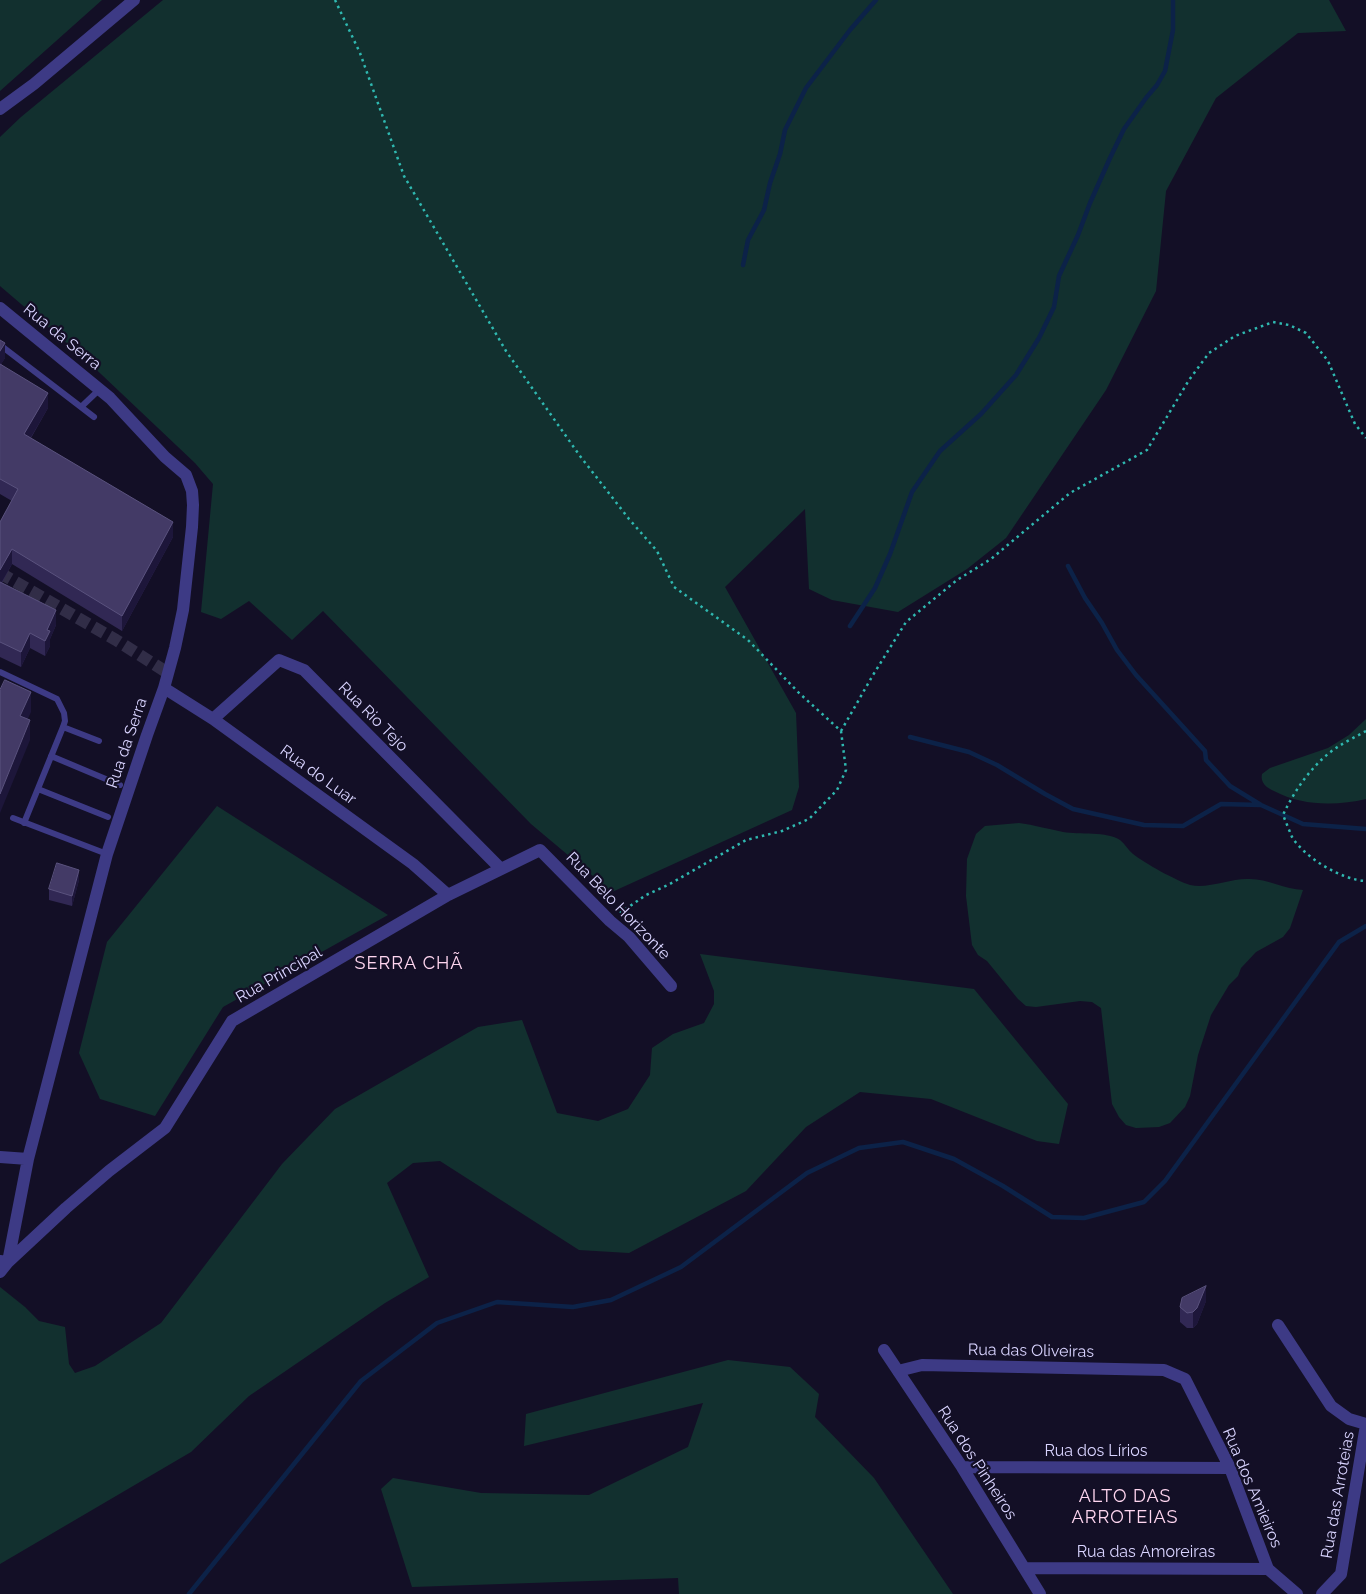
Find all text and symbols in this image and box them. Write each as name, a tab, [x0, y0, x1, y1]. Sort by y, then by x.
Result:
street label: Rua da Serra	[19, 300, 105, 374]
street label: Rua Rio Tejo	[334, 678, 412, 756]
street label: Rua da Serra	[103, 695, 151, 791]
street label: Rua do Luar	[276, 741, 360, 809]
street label: Rua Belo Horizonte	[562, 848, 674, 964]
street label: Rua Principal	[233, 943, 325, 1007]
district label: SERRA CHÃ	[353, 953, 465, 975]
street label: Rua das Oliveiras	[968, 1340, 1094, 1362]
street label: Rua dos Pinheiros	[933, 1403, 1021, 1523]
street label: Rua dos Amieiros	[1218, 1425, 1286, 1551]
street label: Rua das Arroteias	[1317, 1430, 1359, 1560]
street label: Rua dos Lírios	[1044, 1441, 1148, 1461]
district label: ALTO DAS ARROTEIAS	[1070, 1486, 1180, 1528]
street label: Rua das Amoreiras	[1077, 1542, 1215, 1562]

